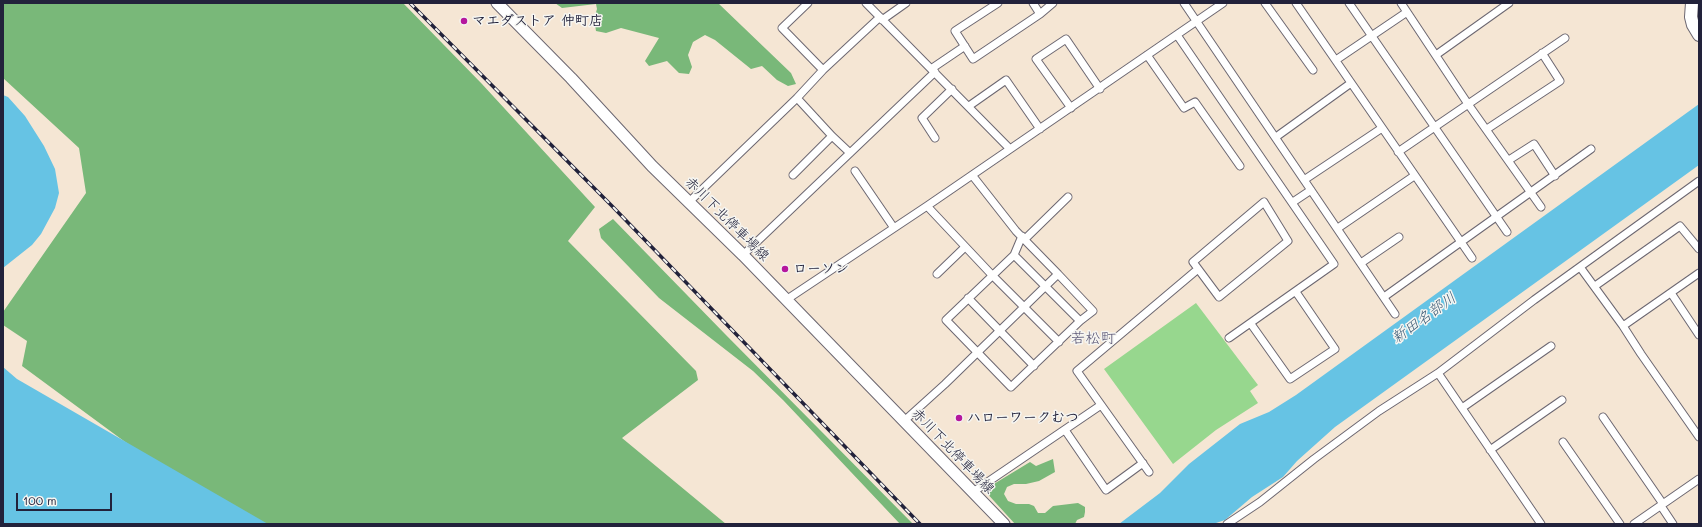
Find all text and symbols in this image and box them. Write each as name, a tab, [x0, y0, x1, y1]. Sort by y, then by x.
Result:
place label: マエダストア 仲町店	[472, 13, 603, 29]
marker: マエダストア 仲町店	[459, 16, 469, 26]
street label: 赤川下北停車場線	[681, 173, 773, 265]
place label: ローソン	[793, 261, 849, 277]
marker: ローソン	[780, 264, 790, 274]
water label: 新田名部川	[1388, 289, 1460, 347]
district label: 若松町	[1071, 329, 1115, 347]
street label: 赤川下北停車場線	[908, 405, 998, 497]
place label: ハローワークむつ	[967, 410, 1079, 426]
marker: ハローワークむつ	[954, 413, 964, 423]
scale bar	[18, 485, 114, 511]
text: 100 m	[23, 492, 57, 508]

